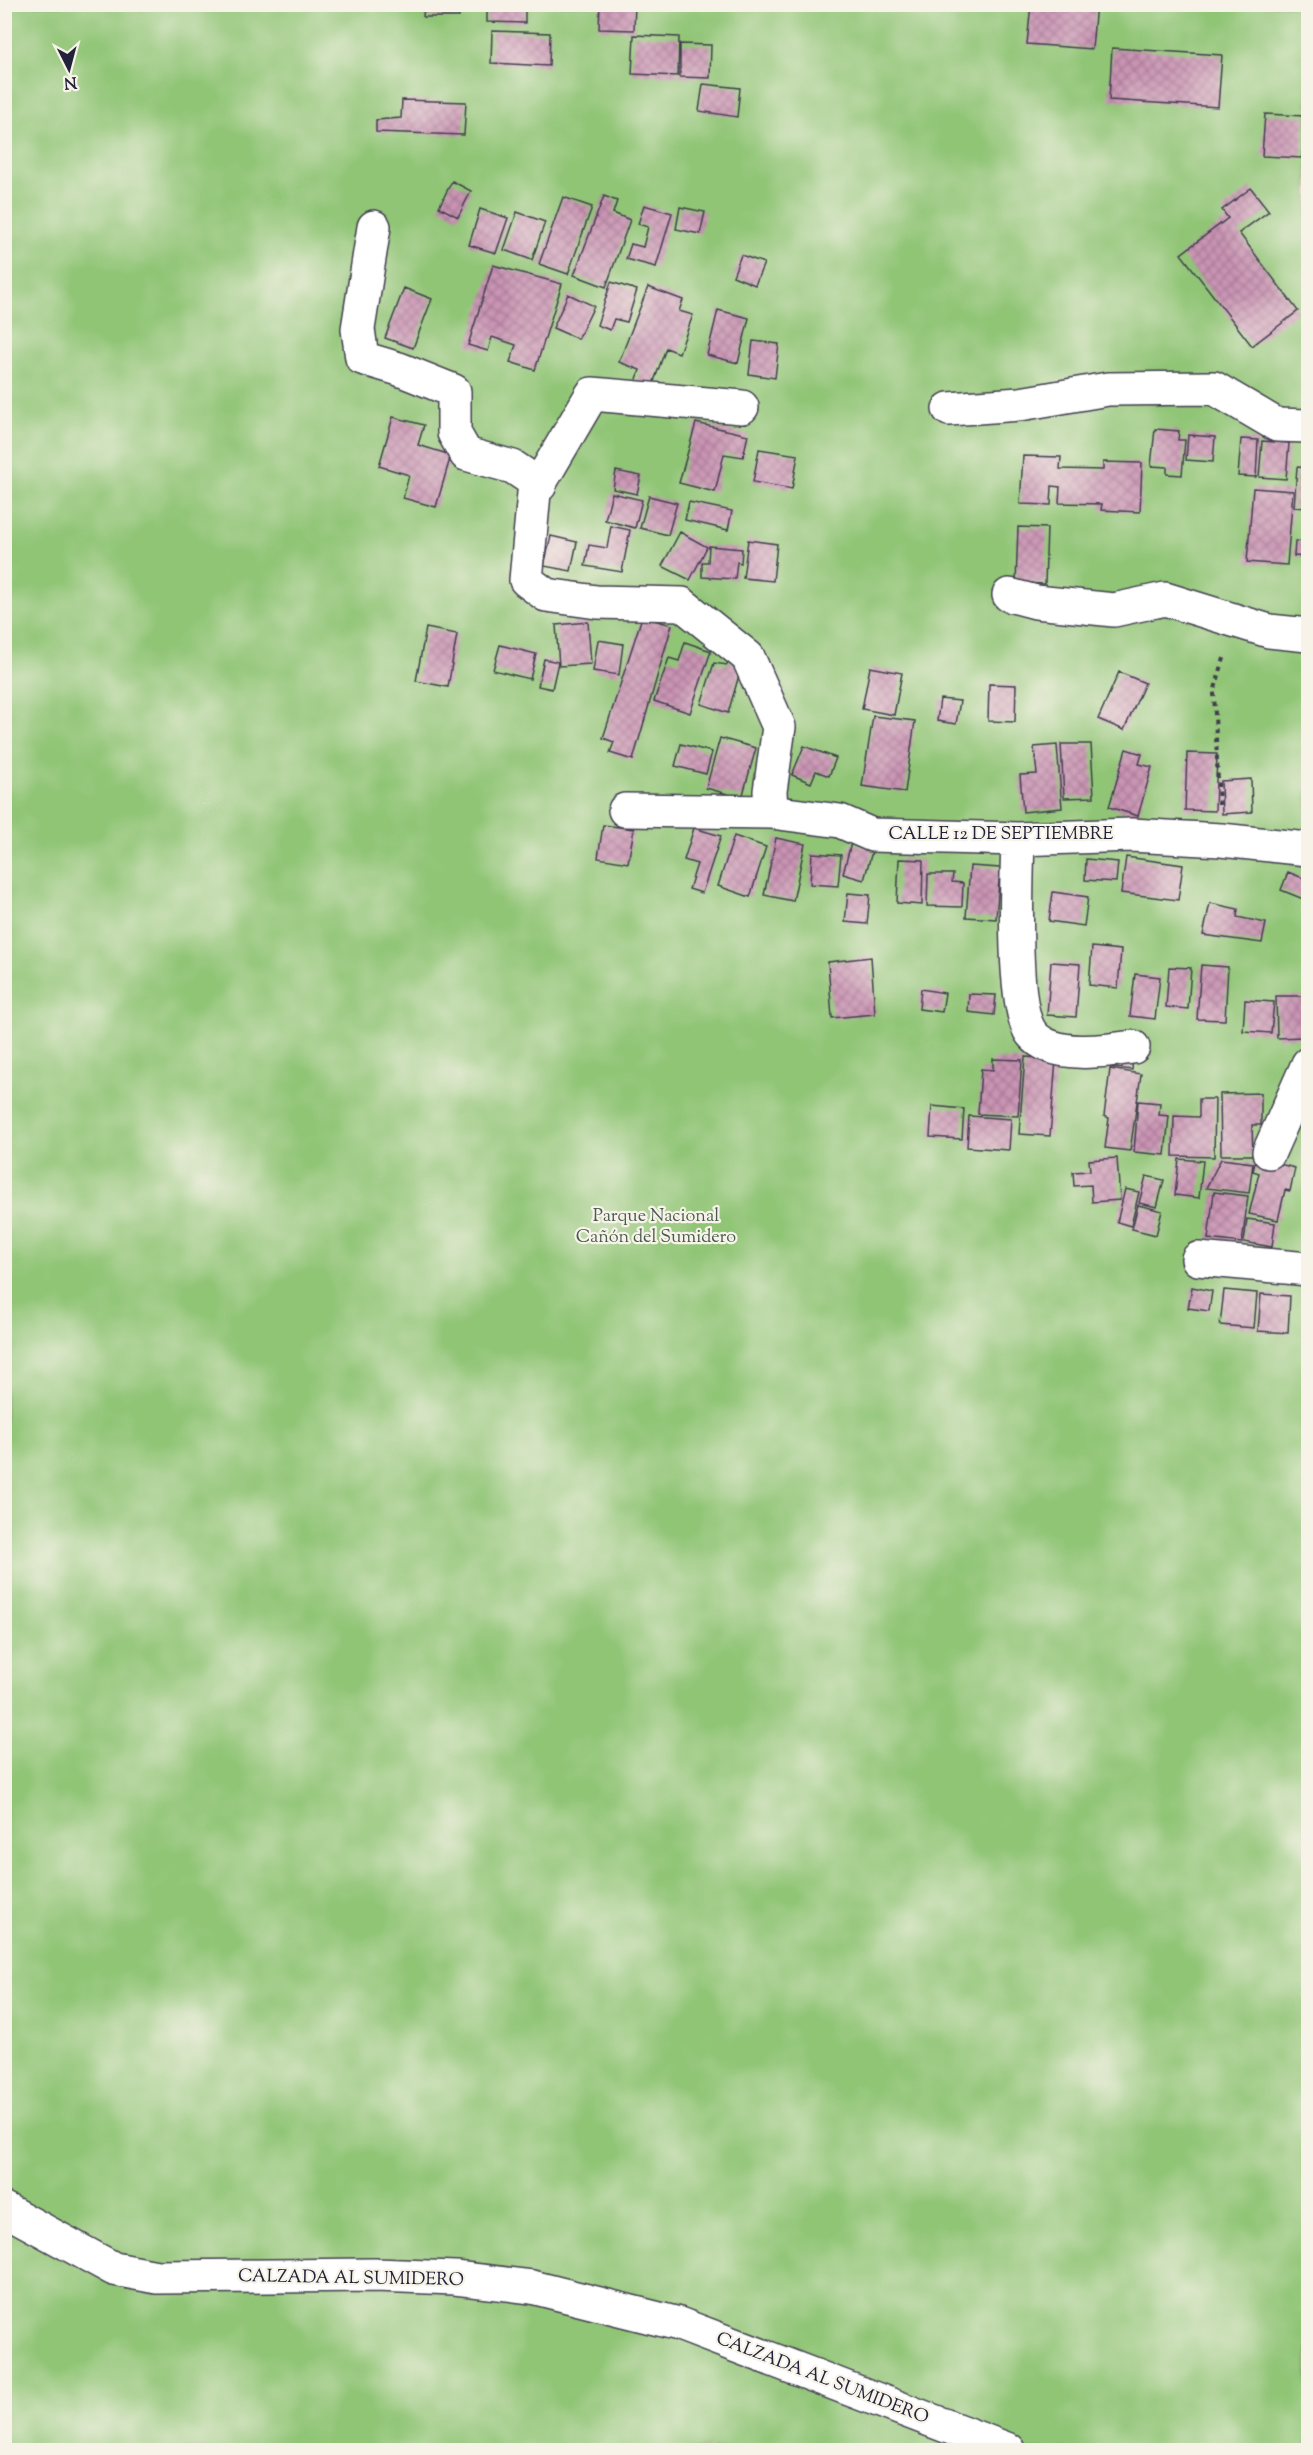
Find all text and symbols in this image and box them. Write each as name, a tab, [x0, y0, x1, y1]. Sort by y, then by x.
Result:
north arrow	[39, 39, 99, 99]
text: N	[63, 69, 78, 94]
street label: CALLE 12 DE SEPTIEMBRE	[889, 822, 1114, 848]
park label: Parque Nacional Cañón del Sumidero	[576, 1204, 736, 1251]
street label: CALZADA AL SUMIDERO	[238, 2264, 464, 2294]
street label: CALZADA AL SUMIDERO	[712, 2326, 932, 2432]

